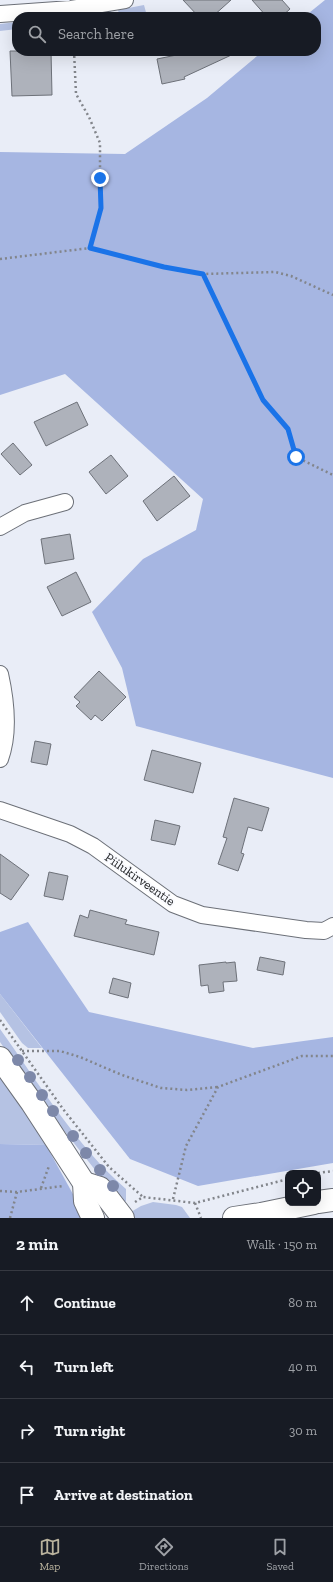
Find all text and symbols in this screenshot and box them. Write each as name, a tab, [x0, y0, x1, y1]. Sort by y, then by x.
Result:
search box	[12, 12, 321, 56]
icon: search	[26, 23, 48, 45]
text: Search here	[58, 25, 134, 43]
route end	[91, 169, 109, 187]
route start	[287, 448, 305, 466]
street label: Piilukirveentie	[102, 849, 178, 909]
map controls	[285, 1170, 321, 1206]
button: locate	[285, 1170, 321, 1206]
text: 2 min	[16, 1234, 58, 1254]
text: Walk · 150 m	[247, 1237, 317, 1252]
icon: ahead	[16, 1292, 38, 1314]
text: Continue	[54, 1294, 116, 1312]
text: 80 m	[288, 1295, 317, 1310]
icon: left	[16, 1356, 38, 1378]
text: Turn left	[54, 1358, 114, 1376]
text: 40 m	[288, 1359, 317, 1374]
icon: right	[16, 1420, 38, 1442]
text: Turn right	[54, 1422, 125, 1440]
text: 30 m	[289, 1423, 317, 1438]
icon: arrive	[16, 1484, 38, 1506]
text: Arrive at destination	[54, 1486, 193, 1504]
tab: Map	[39, 1536, 61, 1573]
tab: Directions	[139, 1536, 189, 1573]
tab: Saved	[266, 1536, 294, 1573]

